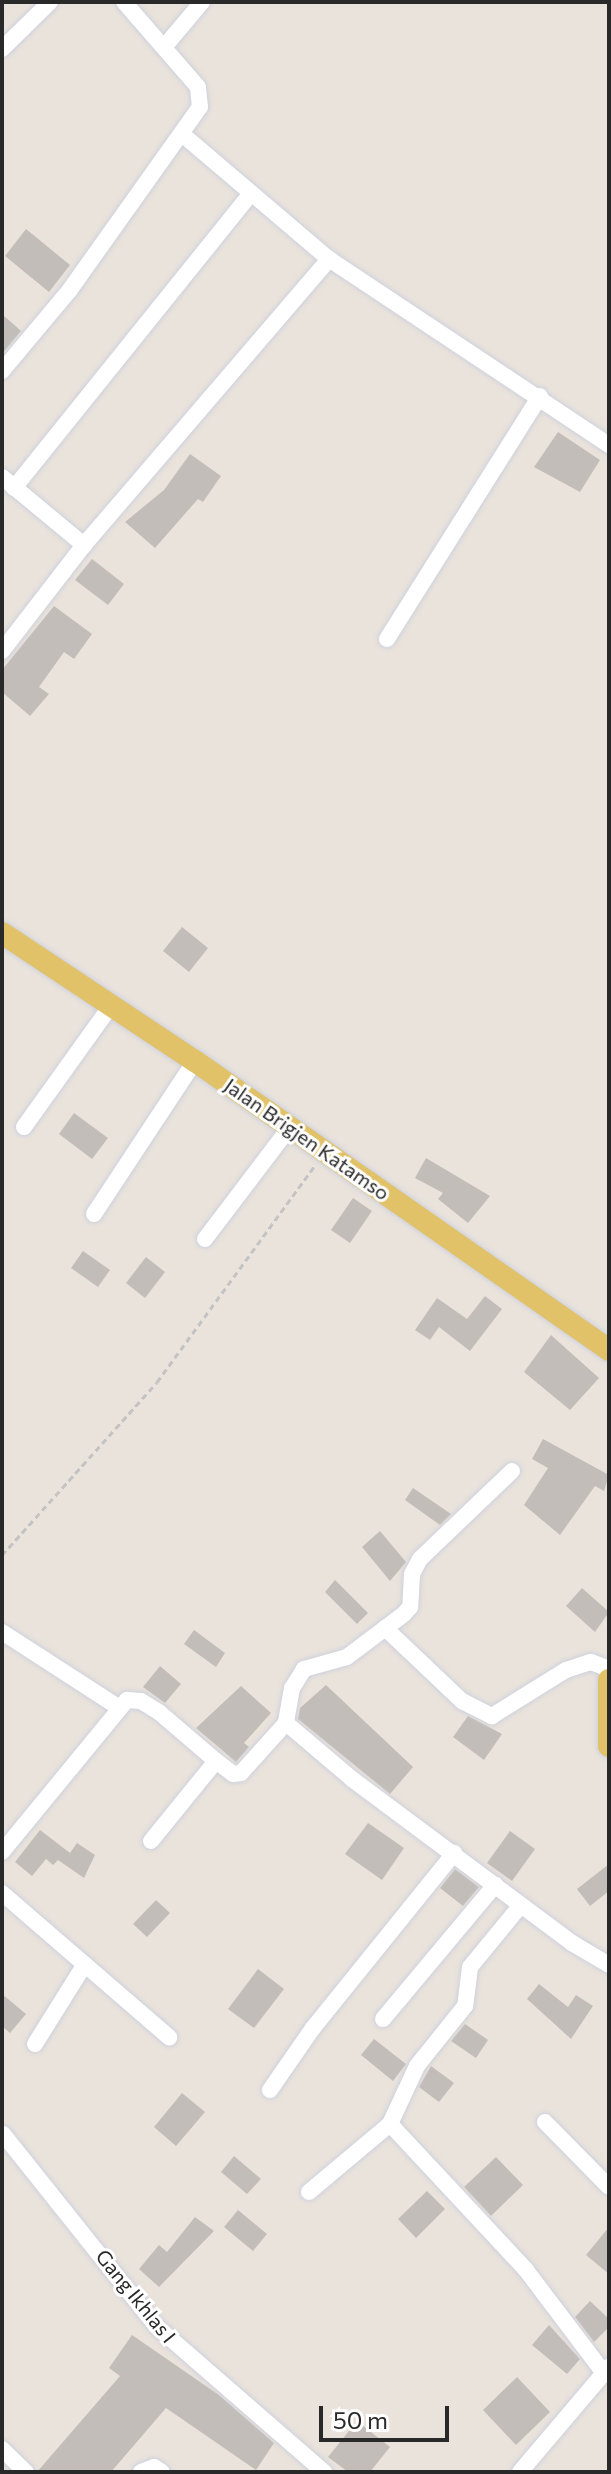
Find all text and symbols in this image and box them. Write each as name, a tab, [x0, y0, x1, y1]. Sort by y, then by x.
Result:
street label: Jalan Brigjen Katamso	[220, 1073, 394, 1205]
street label: Gang Ikhlas I	[91, 2244, 181, 2348]
scale bar	[323, 2390, 453, 2440]
text: 50 m	[333, 2405, 388, 2434]

